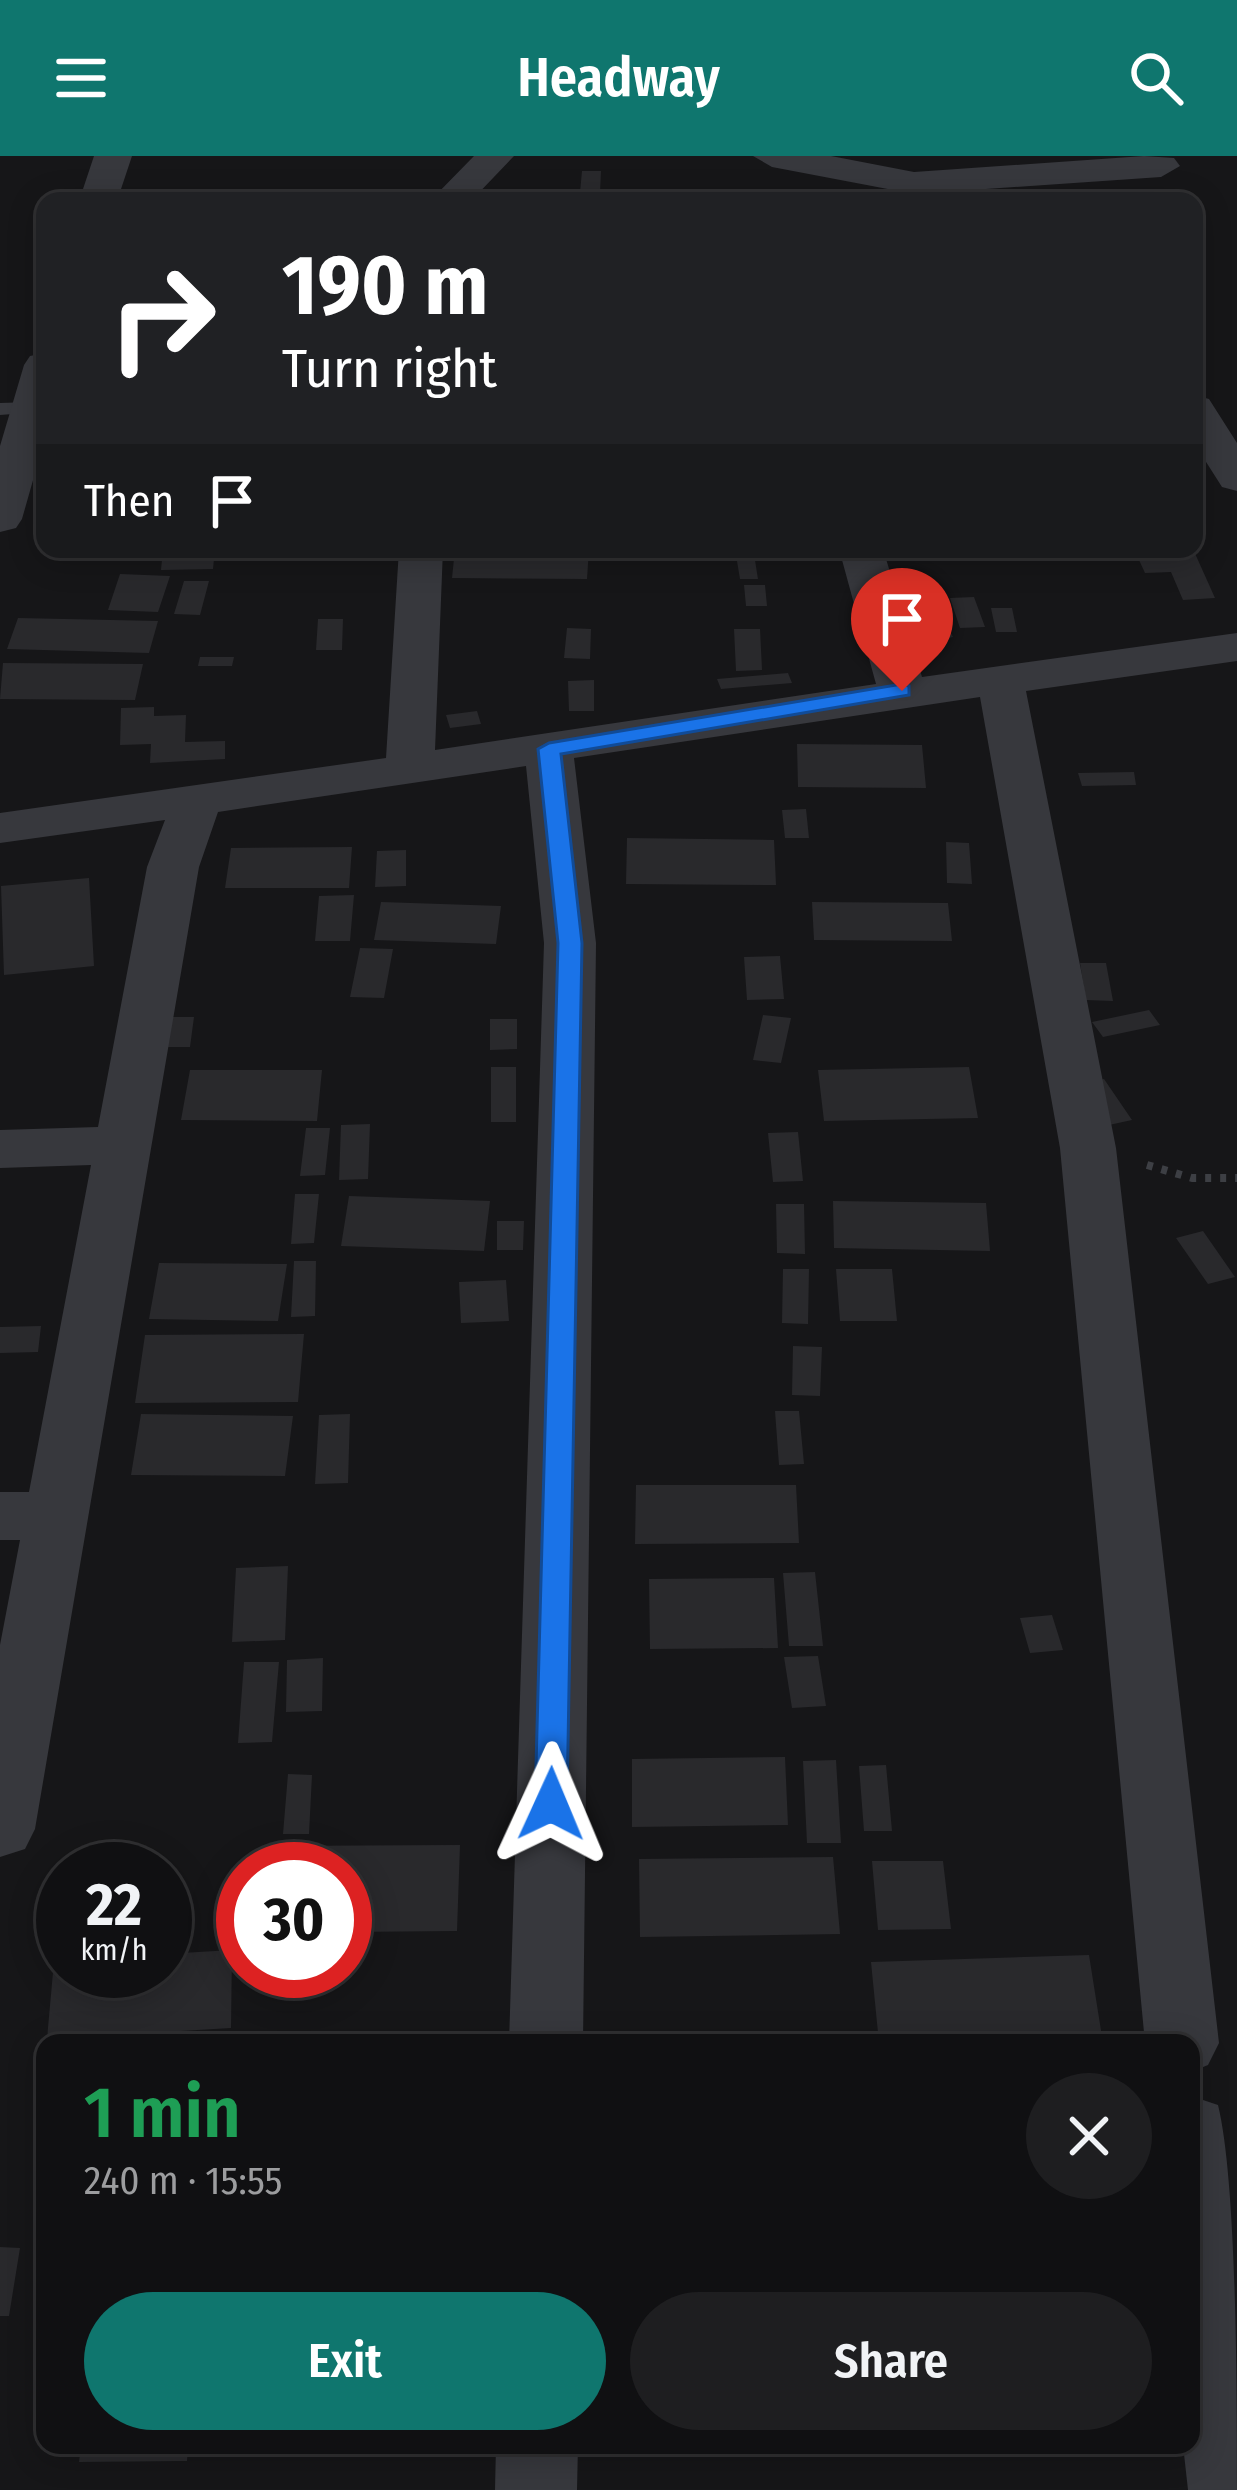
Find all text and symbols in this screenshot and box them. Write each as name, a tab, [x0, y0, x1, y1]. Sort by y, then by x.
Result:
icon: menu	[48, 45, 114, 111]
icon: search	[1123, 45, 1189, 111]
text: Headway	[517, 46, 720, 110]
text: 190 m	[282, 235, 488, 336]
icon: right	[84, 240, 240, 396]
text: Turn right	[282, 337, 497, 401]
icon: arrive	[199, 468, 265, 534]
text: Then	[84, 474, 175, 528]
pin	[851, 568, 953, 691]
icon: arrive	[869, 586, 935, 652]
position arrow	[488, 1741, 614, 1867]
speed limit sign: 30	[216, 1842, 372, 1998]
text: 22	[86, 1869, 142, 1941]
text: km/h	[81, 1932, 147, 1968]
text: 1 min	[84, 2070, 241, 2156]
button: close	[1026, 2073, 1152, 2199]
text: 240 m · 15:55	[84, 2158, 283, 2204]
button: Exit	[84, 2292, 606, 2430]
button: Share	[630, 2292, 1152, 2430]

